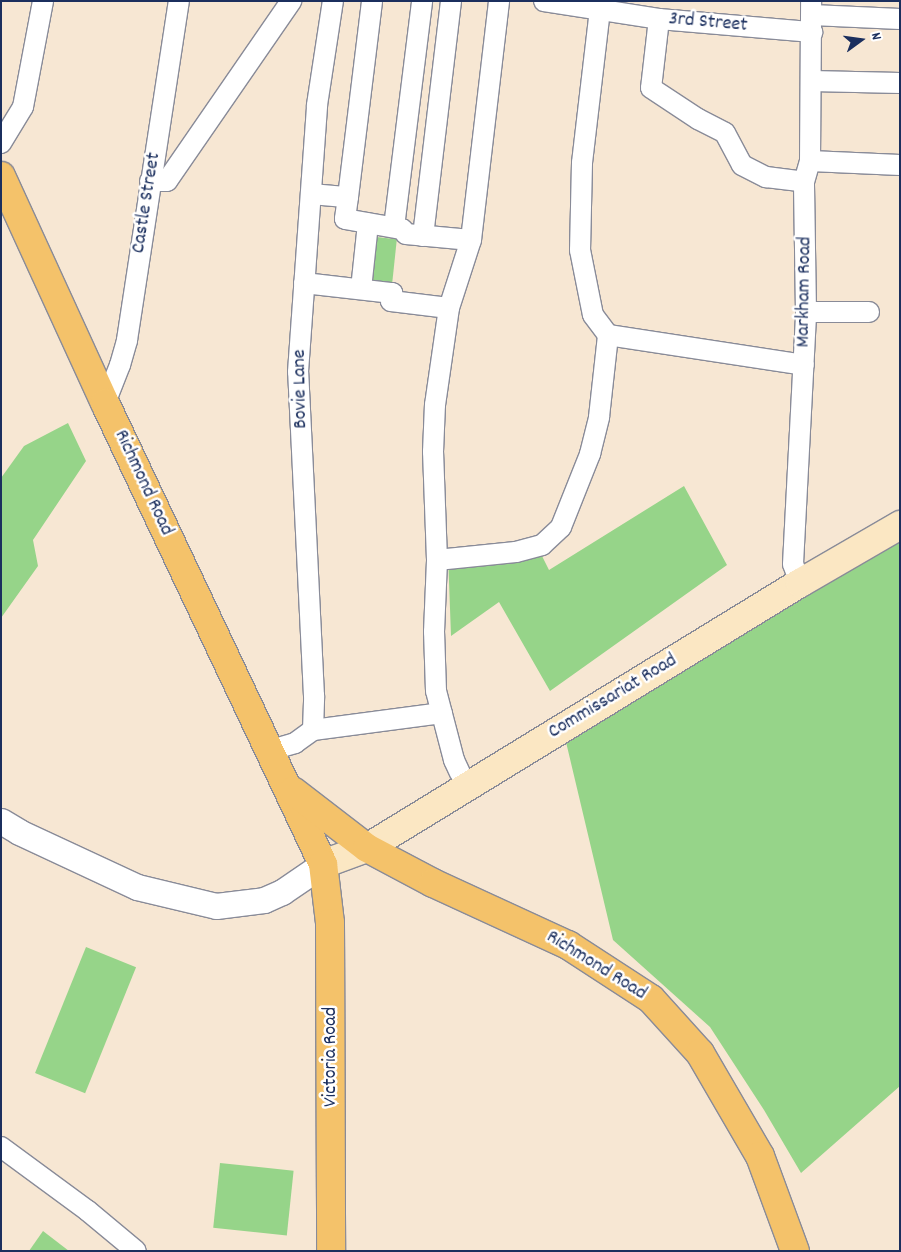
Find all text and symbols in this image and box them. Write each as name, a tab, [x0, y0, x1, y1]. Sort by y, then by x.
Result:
street label: 3rd Street	[668, 8, 748, 38]
north arrow	[836, 15, 886, 65]
text: N	[865, 31, 886, 42]
street label: Castle Street	[127, 151, 167, 255]
street label: Markham Road	[792, 236, 818, 348]
street label: Bovie Lane	[288, 349, 314, 429]
street label: Richmond Road	[108, 426, 178, 540]
street label: Commissariat Road	[544, 649, 682, 745]
street label: Richmond Road	[541, 926, 651, 1006]
street label: Victoria Road	[319, 1007, 343, 1107]

